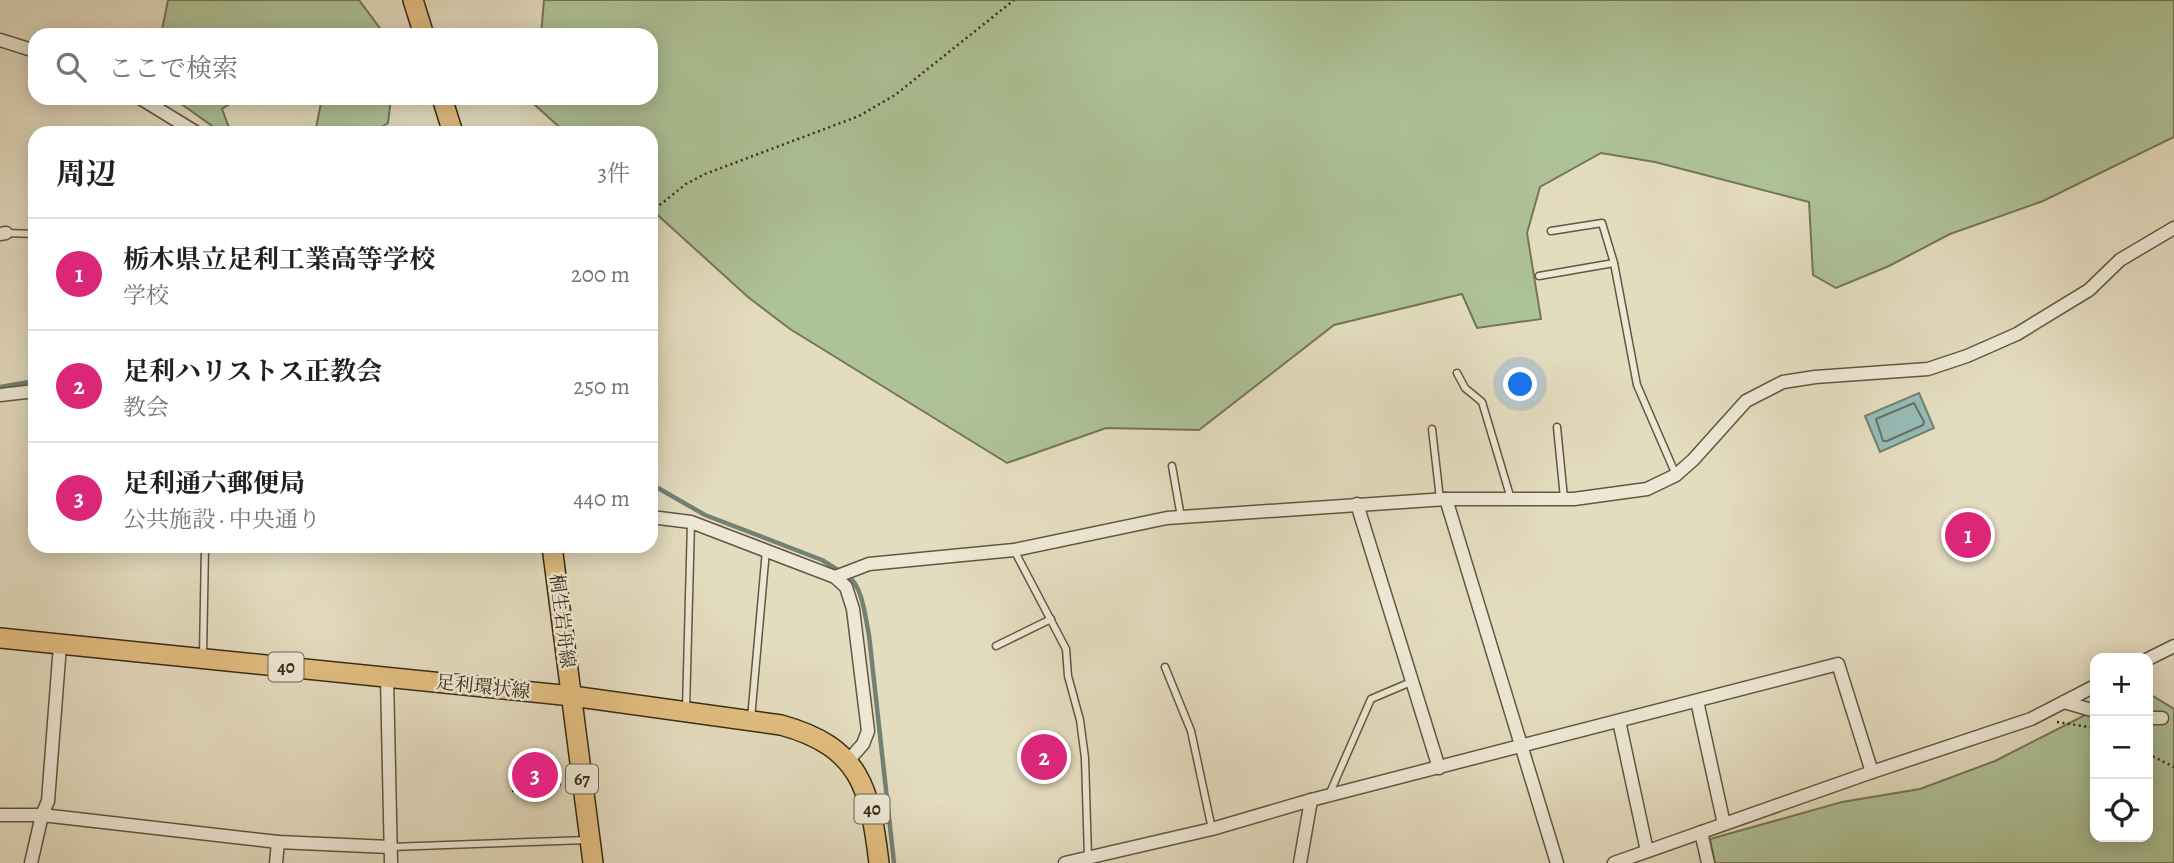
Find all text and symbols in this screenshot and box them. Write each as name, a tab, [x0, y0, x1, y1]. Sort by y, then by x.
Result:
search box	[28, 28, 658, 105]
icon: search	[52, 48, 90, 86]
text: ここで検索	[108, 51, 238, 86]
text: 周辺	[56, 154, 116, 194]
text: 3件	[597, 158, 630, 189]
text: 栃木県立足利工業高等学校	[123, 242, 435, 277]
text: 1	[75, 259, 83, 290]
text: 200 m	[571, 259, 630, 290]
text: 学校	[123, 280, 169, 311]
text: 足利ハリストス正教会	[123, 354, 382, 389]
your location	[1503, 367, 1537, 401]
text: 2	[73, 371, 85, 402]
text: 250 m	[573, 371, 630, 402]
text: 教会	[123, 392, 169, 423]
text: 足利通六郵便局	[123, 466, 305, 501]
text: 3	[74, 483, 84, 514]
text: 440 m	[573, 483, 630, 514]
text: 公共施設 · 中央通り	[123, 504, 321, 535]
pin: 1	[1945, 509, 1991, 561]
street label: 桐生岩舟線	[543, 572, 581, 670]
road number: 40	[268, 652, 304, 682]
map controls	[2090, 653, 2153, 842]
button: +	[2090, 653, 2153, 716]
street label: 足利環状線	[434, 669, 532, 705]
button: −	[2090, 716, 2153, 779]
pin: 2	[1021, 731, 1067, 783]
pin: 3	[512, 749, 558, 801]
road number: 67	[566, 764, 598, 794]
button: locate	[2090, 779, 2153, 842]
road number: 40	[854, 794, 890, 824]

